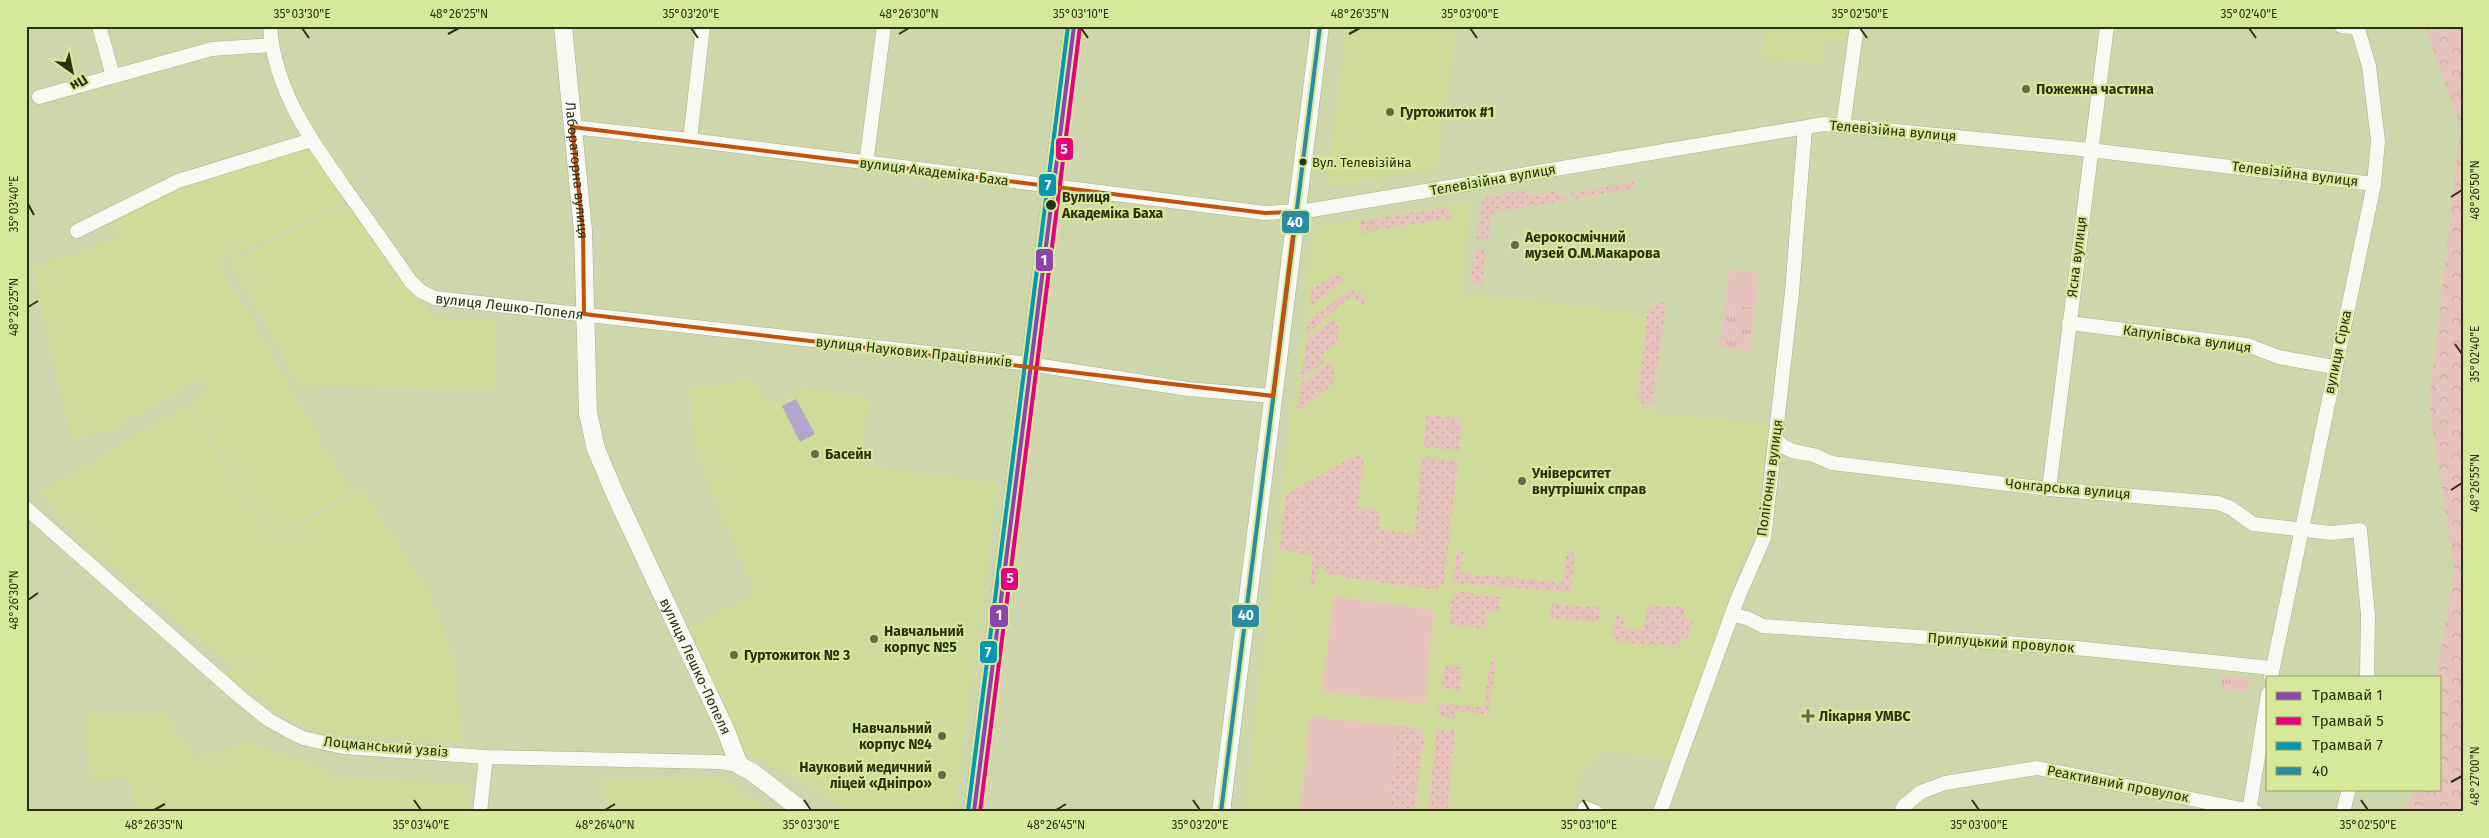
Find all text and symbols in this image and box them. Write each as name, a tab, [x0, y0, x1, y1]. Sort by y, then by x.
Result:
text: 35°03'30"E	[273, 7, 331, 21]
text: 48°26'25"N	[430, 7, 488, 21]
text: 35°03'20"E	[662, 7, 720, 21]
text: 48°26'30"N	[879, 7, 939, 21]
text: 35°03'10"E	[1053, 7, 1109, 21]
text: 48°26'35"N	[1331, 7, 1389, 21]
text: 35°03'00"E	[1441, 7, 1499, 21]
text: 35°02'50"E	[1831, 7, 1889, 21]
text: 35°02'40"E	[2221, 7, 2277, 21]
north arrow	[48, 48, 98, 98]
text: Пн	[67, 71, 91, 94]
place label: Пожежна частина	[2036, 81, 2154, 98]
marker: Пожежна частина	[2020, 83, 2032, 95]
street label: Лабораторна вулиця	[562, 101, 592, 239]
place label: Гуртожиток #1	[1400, 104, 1494, 121]
marker: Гуртожиток #1	[1384, 106, 1396, 118]
street label: Телевізійна вулиця	[1829, 117, 1957, 145]
line badge: 5	[1055, 137, 1074, 161]
text: 5	[1060, 141, 1068, 158]
street label: вулиця Академіка Баха	[858, 154, 1010, 190]
place label: Вул. Телевізійна	[1312, 155, 1412, 170]
marker: Вул. Телевізійна	[1298, 157, 1308, 167]
street label: Телевізійна вулиця	[2231, 158, 2359, 190]
text: 48°26'50"N	[2468, 160, 2482, 220]
street label: Телевізійна вулиця	[1429, 161, 1557, 199]
line badge: 7	[1038, 173, 1057, 197]
text: 35°03'40"E	[7, 175, 21, 233]
text: 7	[1045, 177, 1052, 194]
place label: Вулиця Академіка Баха	[1061, 189, 1164, 222]
marker: Вулиця Академіка Баха	[1044, 198, 1058, 212]
line badge: 40	[1281, 210, 1310, 234]
text: 40	[1287, 214, 1303, 231]
street label: Ясна вулиця	[2064, 215, 2090, 299]
place label: Аерокосмічний музей О.М.Макарова	[1524, 229, 1661, 262]
marker: Аерокосмічний музей О.М.Макарова	[1509, 239, 1521, 251]
line badge: 1	[1035, 248, 1054, 272]
text: 1	[1041, 252, 1047, 269]
text: 48°26'25"N	[7, 278, 21, 336]
street label: вулиця Лешко-Попеля	[435, 290, 584, 323]
street label: вулиця Сірка	[2321, 309, 2355, 395]
street label: Капулівська вулиця	[2122, 322, 2252, 356]
text: 35°02'40"E	[2468, 326, 2482, 382]
street label: вулиця Наукових Працівників	[815, 333, 1013, 371]
street label: Полігонна вулиця	[1753, 418, 1787, 538]
place label: Басейн	[825, 446, 872, 463]
marker: Басейн	[809, 448, 821, 460]
text: 48°26'55"N	[2468, 454, 2482, 512]
place label: Університет внутрішніх справ	[1531, 465, 1647, 498]
marker: Університет внутрішніх справ	[1516, 475, 1528, 487]
street label: Чонгарська вулиця	[2005, 475, 2131, 503]
line badge: 5	[1000, 567, 1019, 591]
text: 48°26'30"N	[7, 570, 21, 630]
text: 5	[1006, 570, 1014, 587]
street label: вулиця Лешко-Попеля	[656, 595, 735, 737]
line badge: 1	[989, 604, 1009, 628]
line badge: 40	[1231, 604, 1260, 628]
text: 1	[996, 607, 1002, 624]
text: 40	[1238, 607, 1254, 624]
place label: Навчальний корпус №5	[884, 623, 964, 656]
street label: Прилуцький провулок	[1927, 629, 2076, 657]
marker: Навчальний корпус №5	[868, 633, 880, 645]
line badge: 7	[979, 640, 998, 664]
text: 7	[985, 644, 992, 661]
place label: Гуртожиток № 3	[744, 647, 850, 664]
marker: Гуртожиток № 3	[728, 649, 740, 661]
legend	[2266, 676, 2442, 790]
text: Трамвай 1	[2312, 686, 2383, 704]
place label: Лікарня УМВС	[1819, 708, 1911, 725]
marker: Лікарня УМВС	[1801, 709, 1815, 723]
text: Трамвай 5	[2312, 712, 2384, 730]
place label: Навчальний корпус №4	[852, 720, 932, 753]
marker: Навчальний корпус №4	[936, 730, 948, 742]
street label: Лоцманський узвіз	[323, 733, 449, 761]
text: Трамвай 7	[2312, 736, 2383, 754]
text: 48°27'00"N	[2468, 746, 2482, 806]
place label: Науковий медичний ліцей «Дніпро»	[799, 759, 932, 792]
street label: Реактивний провулок	[2046, 762, 2191, 806]
text: 40	[2312, 762, 2328, 780]
marker: Науковий медичний ліцей «Дніпро»	[936, 769, 948, 781]
text: 48°26'35"N	[125, 818, 183, 832]
text: 35°03'40"E	[392, 818, 450, 832]
text: 48°26'40"N	[575, 818, 635, 832]
text: 35°03'30"E	[782, 818, 840, 832]
text: 48°26'45"N	[1027, 818, 1085, 832]
text: 35°03'20"E	[1171, 818, 1229, 832]
text: 35°03'10"E	[1561, 818, 1617, 832]
text: 35°03'00"E	[1950, 818, 2008, 832]
text: 35°02'50"E	[2339, 818, 2397, 832]

